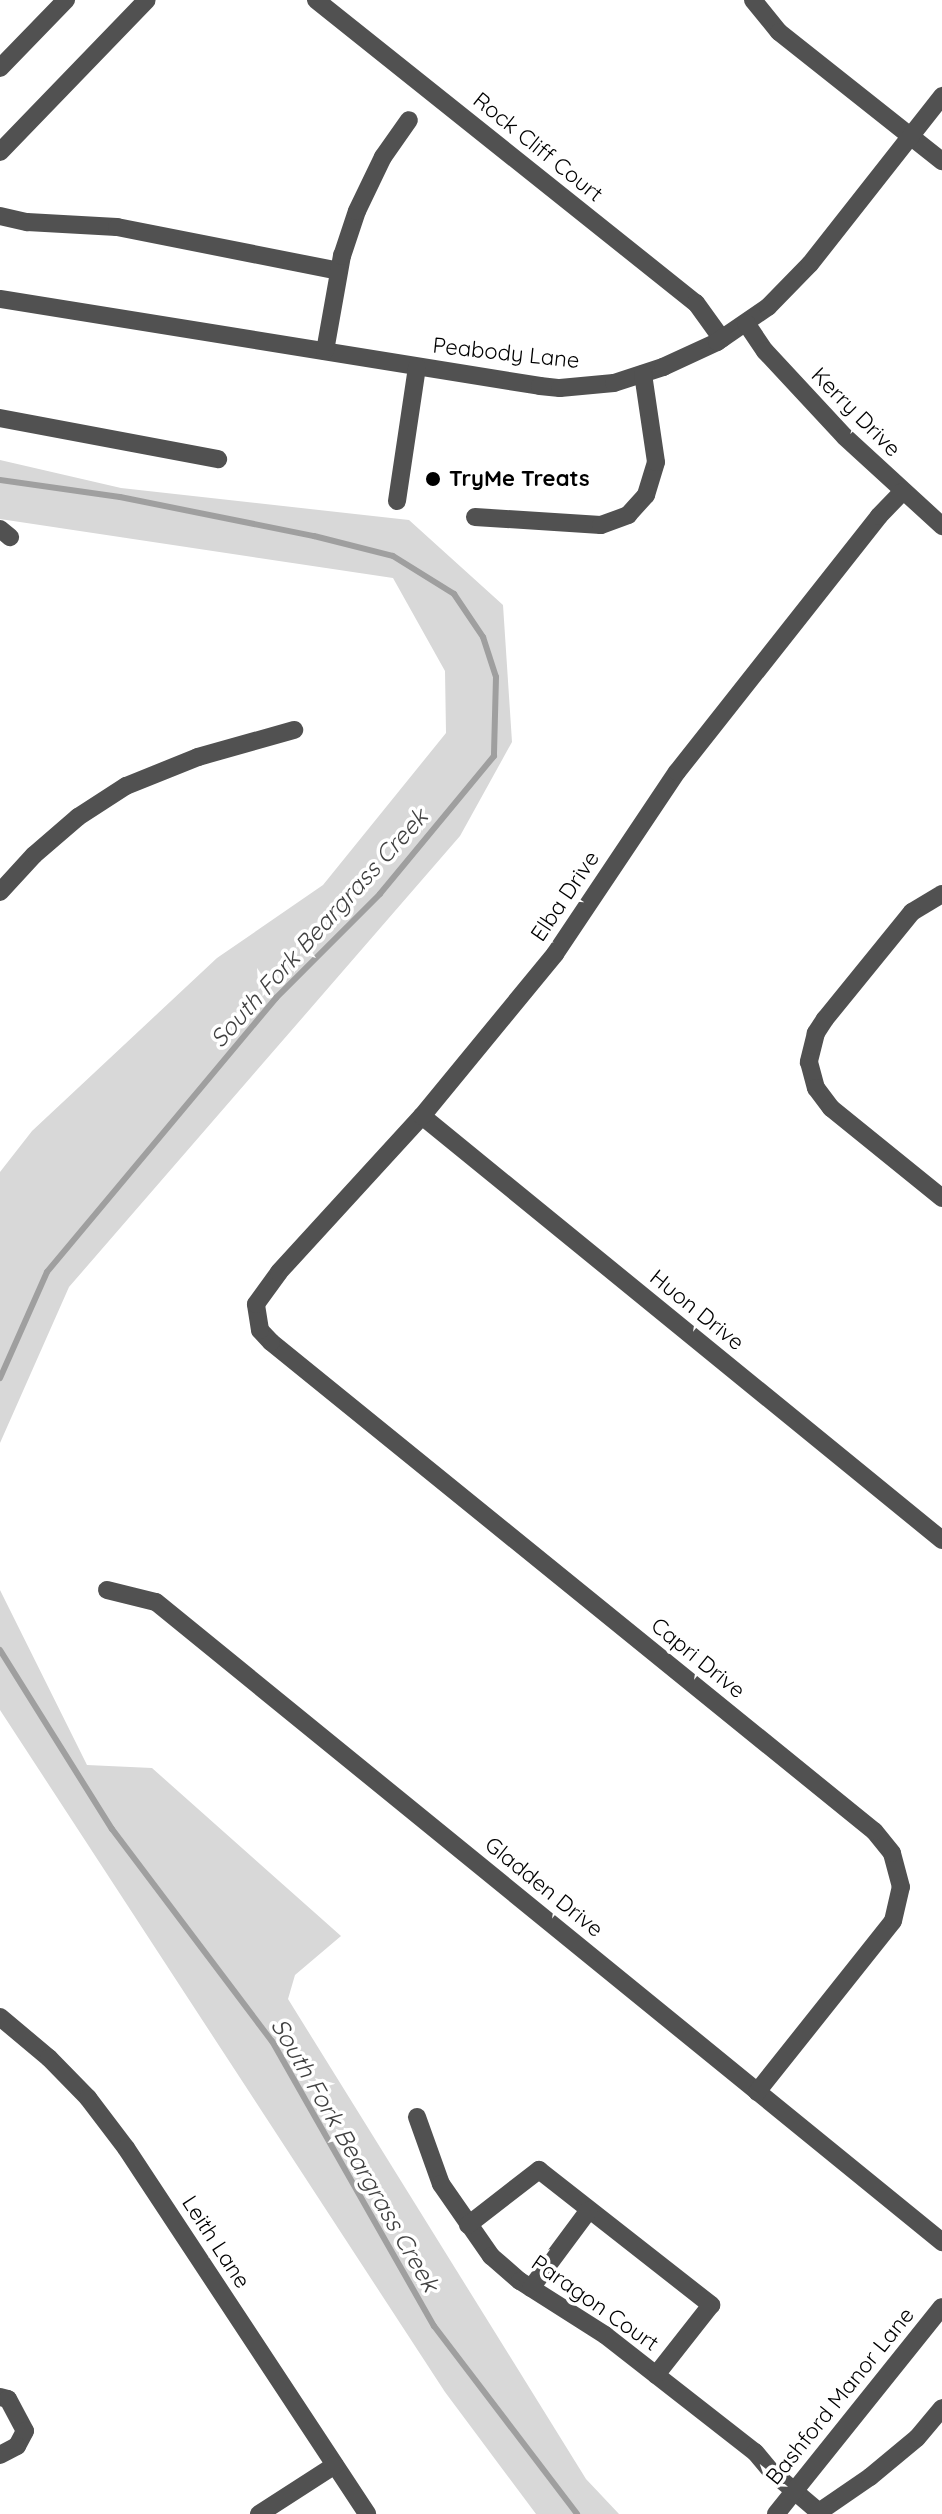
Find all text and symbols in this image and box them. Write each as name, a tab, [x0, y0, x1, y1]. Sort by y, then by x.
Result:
street label: Rock Cliff Court	[468, 87, 608, 207]
street label: Peabody Lane	[431, 332, 581, 374]
street label: Kerry Drive	[806, 362, 906, 462]
place label: TryMe Treats	[449, 466, 590, 492]
marker: TryMe Treats	[424, 470, 442, 488]
water label: South Fork Beargrass Creek	[204, 803, 434, 1053]
street label: Elba Drive	[525, 846, 605, 946]
street label: Huon Drive	[645, 1264, 749, 1356]
street label: Capri Drive	[646, 1612, 750, 1704]
street label: Gladden Drive	[480, 1831, 608, 1943]
water label: South Fork Beargrass Creek	[265, 2013, 445, 2297]
street label: Leith Lane	[176, 2191, 256, 2293]
street label: Paragon Court	[526, 2249, 664, 2357]
street label: Bashford Manor Lane	[760, 2302, 920, 2490]

